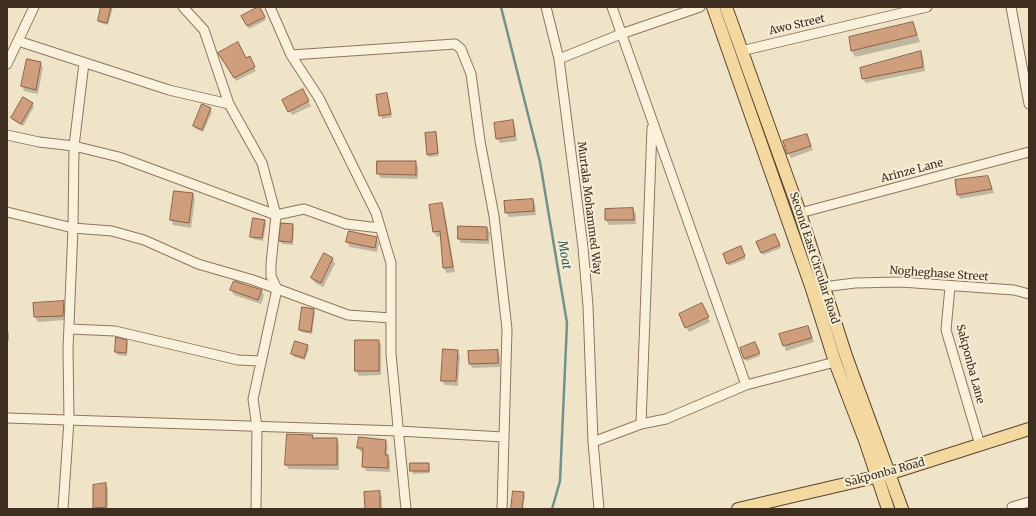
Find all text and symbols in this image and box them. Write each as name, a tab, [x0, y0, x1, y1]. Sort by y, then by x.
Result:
street label: Awo Street	[768, 12, 826, 38]
street label: Murtala Mohammed Way	[574, 140, 604, 276]
street label: Arinze Lane	[879, 156, 945, 186]
street label: Second East Circular Road	[786, 190, 842, 326]
water label: Moat	[554, 239, 574, 271]
street label: Nogheghase Street	[889, 264, 989, 284]
street label: Sakponba Lane	[953, 323, 987, 405]
street label: Sakponba Road	[844, 456, 926, 490]

